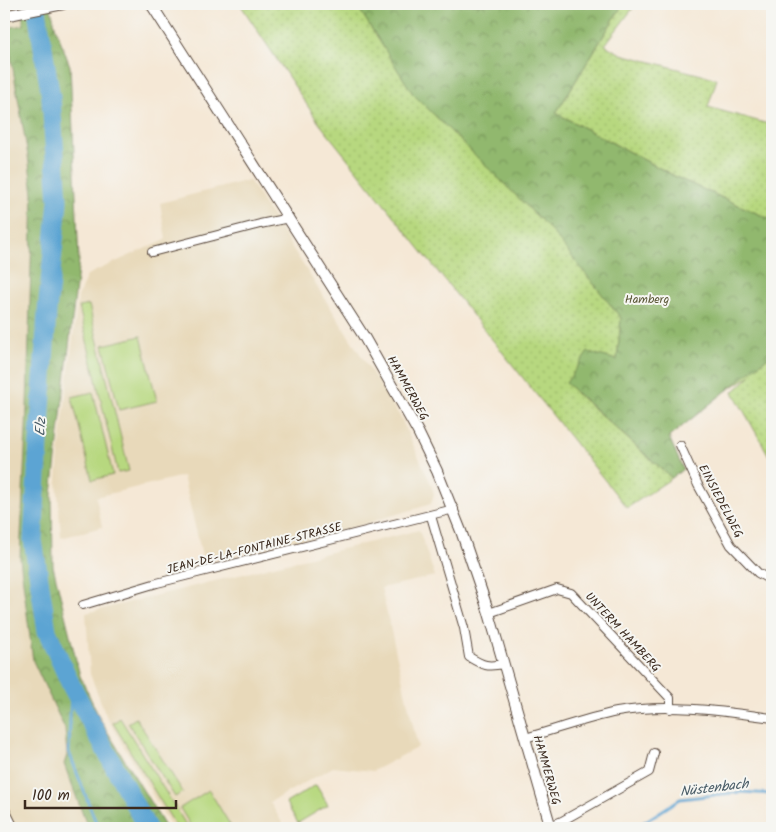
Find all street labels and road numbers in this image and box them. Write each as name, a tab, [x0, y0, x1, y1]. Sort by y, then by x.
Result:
street label: HAMMERWEG	[382, 352, 433, 424]
street label: EINSIEDELWEG	[693, 461, 748, 541]
street label: JEAN-DE-LA-FONTAINE-STRASSE	[165, 517, 345, 579]
street label: UNTERM HAMBERG	[580, 588, 665, 677]
street label: HAMMERWEG	[527, 733, 566, 807]

